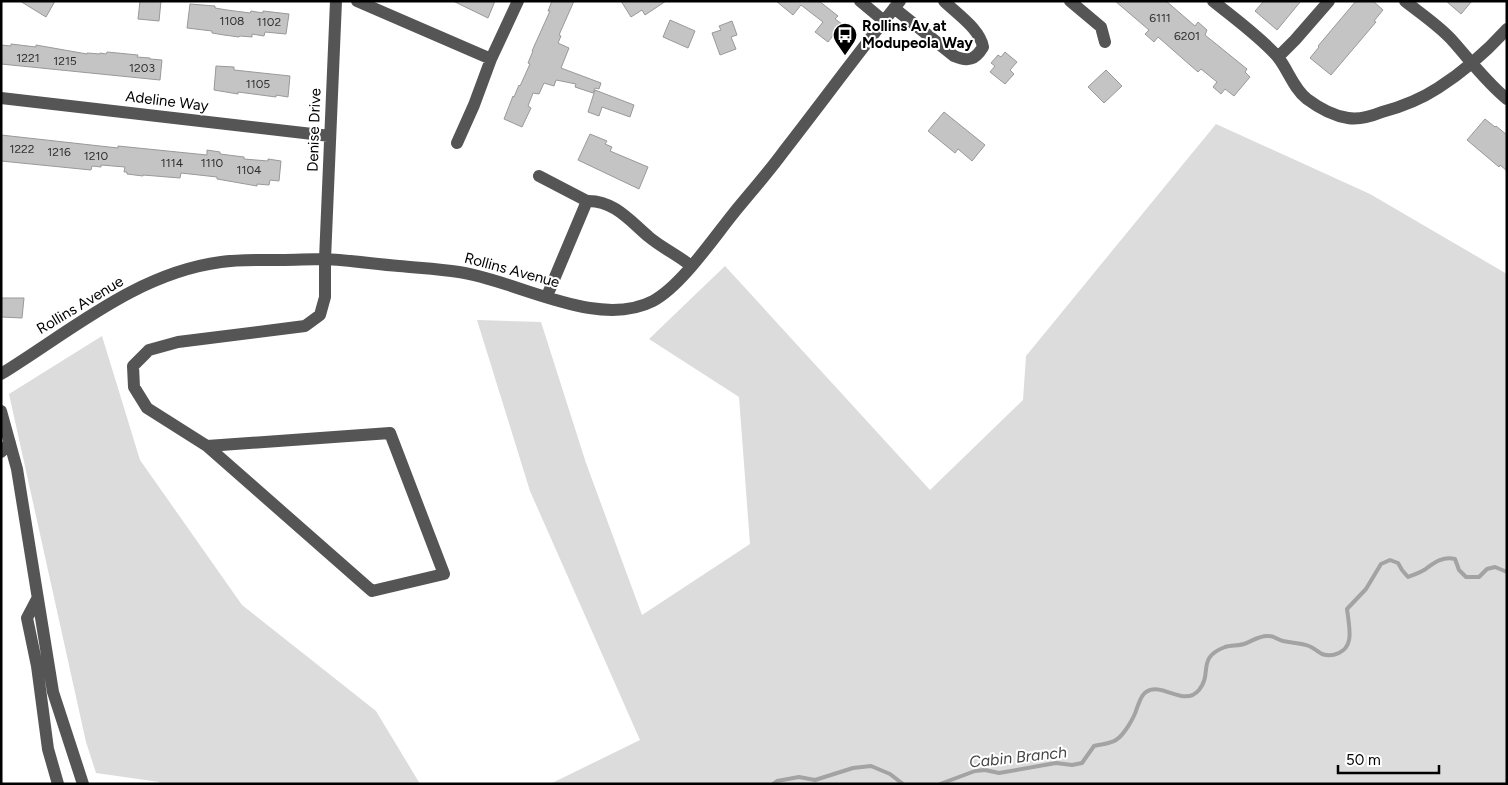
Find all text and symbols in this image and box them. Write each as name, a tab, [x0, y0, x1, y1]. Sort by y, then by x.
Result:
house number: 6111	[1149, 11, 1171, 25]
house number: 1108	[220, 14, 244, 28]
house number: 1102	[257, 15, 281, 29]
place label: Rollins Av at Modupeola Way	[862, 17, 973, 52]
bus stop icon: Rollins Av at Modupeola Way	[832, 22, 858, 56]
house number: 6201	[1174, 29, 1200, 43]
house number: 1221	[16, 51, 40, 65]
house number: 1215	[53, 54, 77, 68]
house number: 1203	[129, 61, 155, 75]
house number: 1105	[246, 77, 270, 91]
street label: Adeline Way	[125, 87, 210, 115]
street label: Denise Drive	[304, 88, 324, 172]
house number: 1222	[9, 142, 35, 156]
house number: 1216	[47, 145, 71, 159]
house number: 1210	[84, 149, 108, 163]
house number: 1114	[161, 156, 184, 170]
house number: 1110	[201, 156, 224, 170]
house number: 1104	[236, 163, 262, 177]
street label: Rollins Avenue	[462, 249, 562, 291]
street label: Rollins Avenue	[33, 272, 127, 338]
water label: Cabin Branch	[968, 742, 1068, 772]
scale bar	[1338, 742, 1439, 774]
text: 50 m	[1346, 751, 1381, 769]

